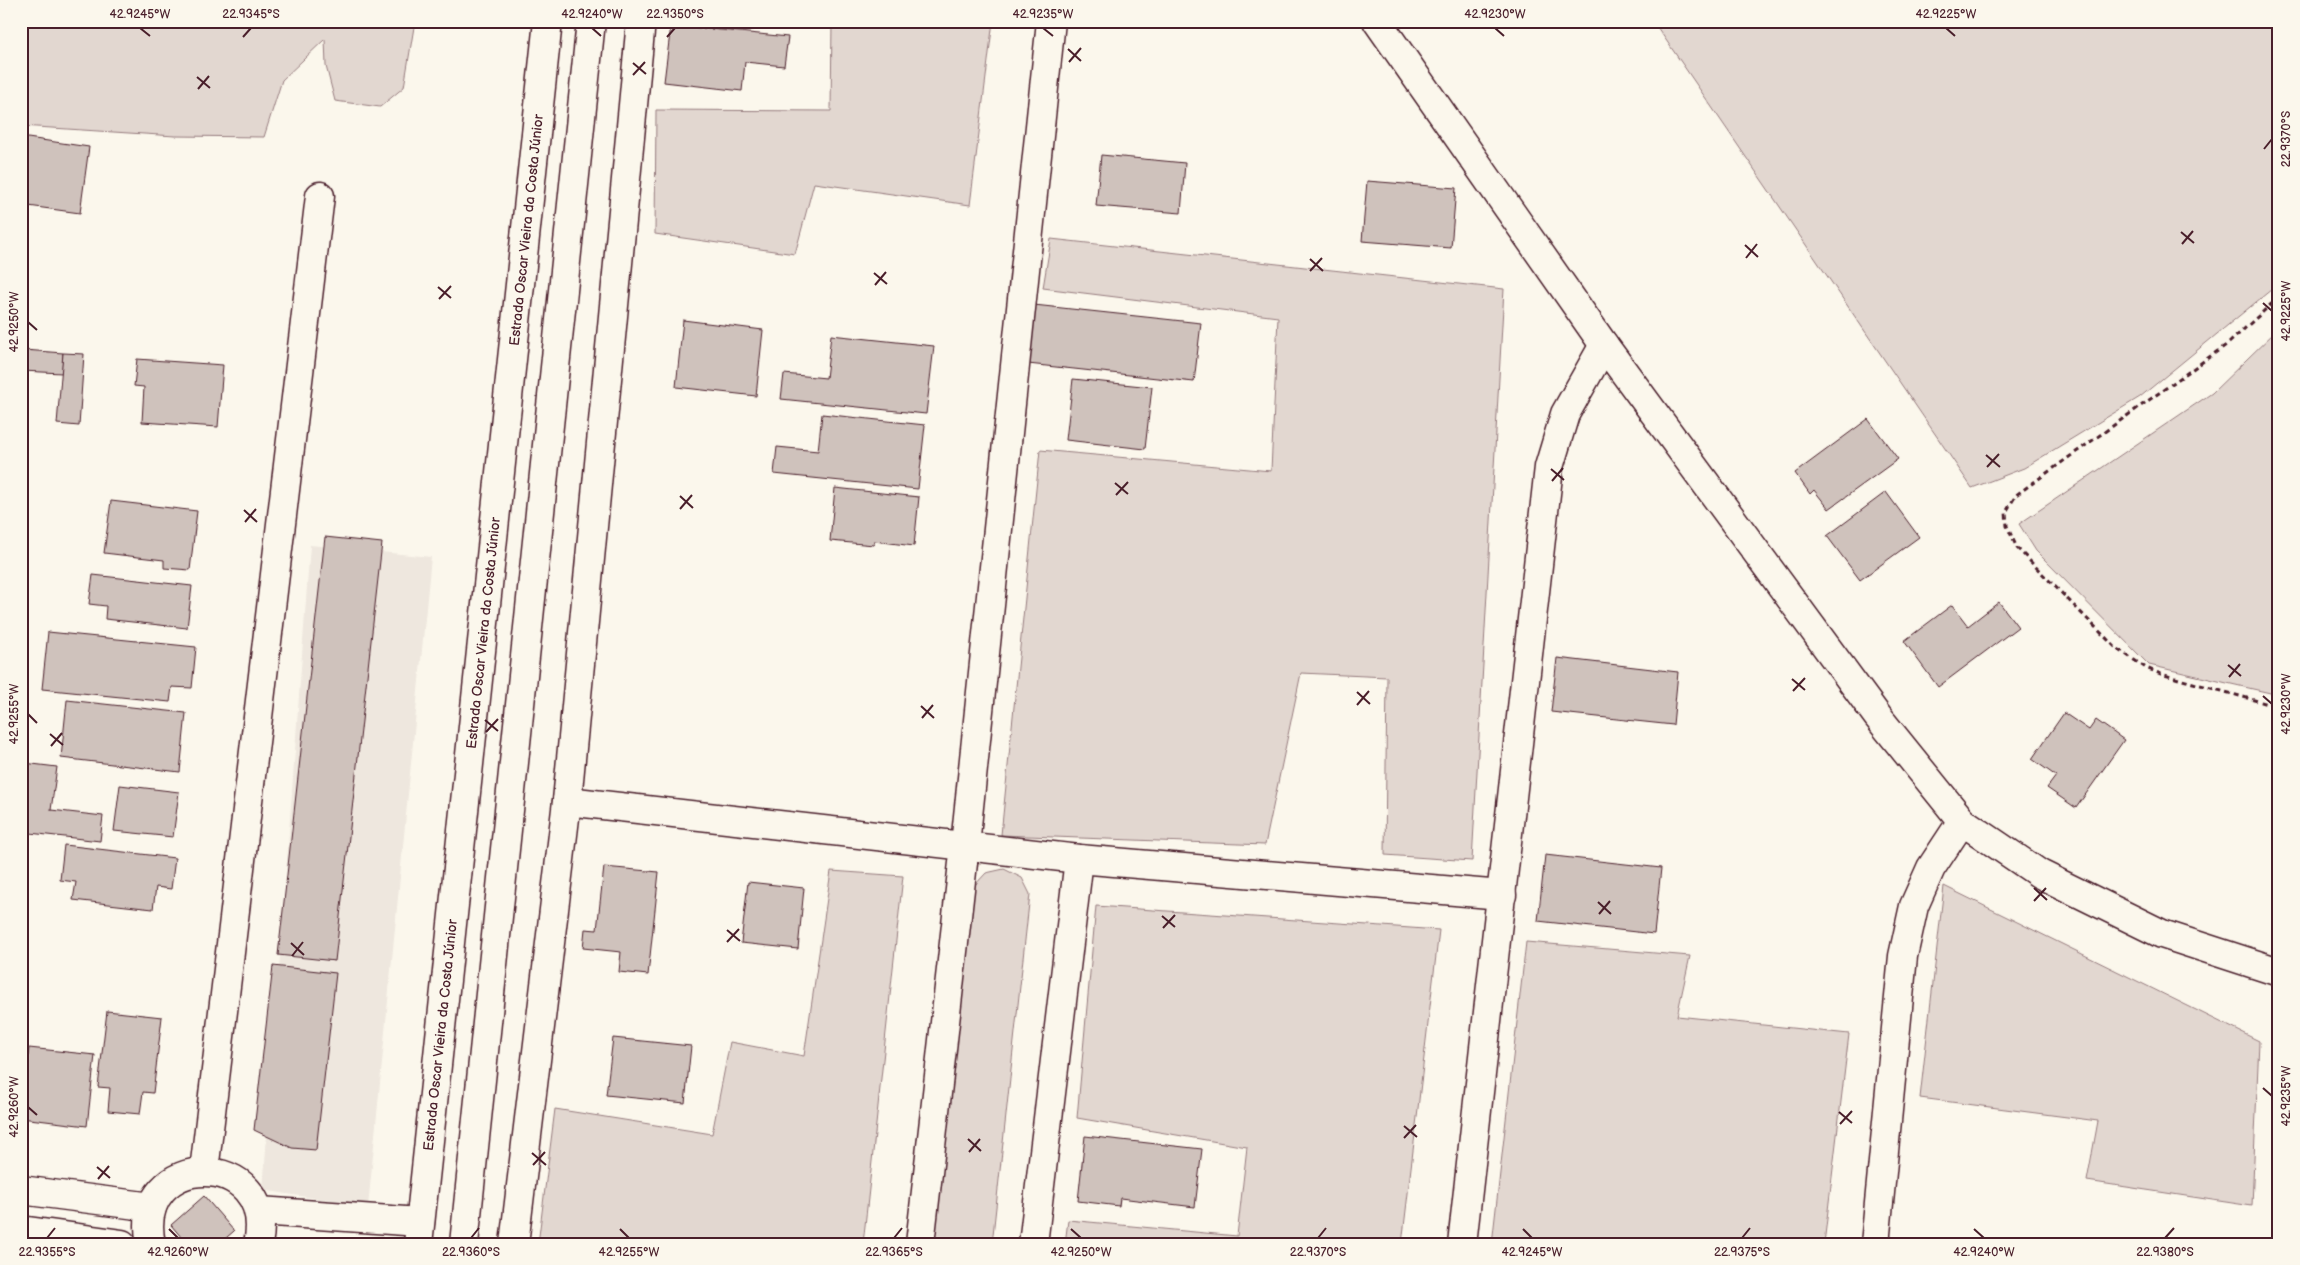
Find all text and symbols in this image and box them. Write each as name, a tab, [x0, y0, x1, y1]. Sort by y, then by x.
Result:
text: 42.9245°W	[109, 7, 171, 22]
text: 22.9345°S	[222, 7, 280, 22]
text: 42.9240°W	[561, 7, 623, 22]
text: 22.9350°S	[646, 7, 704, 22]
text: 42.9235°W	[1012, 7, 1074, 22]
text: 42.9230°W	[1464, 7, 1526, 22]
text: 42.9225°W	[1915, 7, 1977, 22]
text: 22.9370°S	[2279, 111, 2294, 167]
street label: Estrada Oscar Vieira da Costa Júnior	[506, 112, 547, 347]
text: 42.9225°W	[2279, 280, 2294, 342]
text: 42.9250°W	[7, 291, 22, 353]
street label: Estrada Oscar Vieira da Costa Júnior	[463, 515, 504, 750]
text: 42.9230°W	[2279, 673, 2294, 735]
text: 42.9255°W	[7, 684, 22, 744]
street label: Estrada Oscar Vieira da Costa Júnior	[420, 917, 461, 1152]
text: 42.9235°W	[2279, 1065, 2294, 1127]
text: 42.9260°W	[7, 1076, 22, 1138]
text: 22.9355°S	[18, 1245, 76, 1260]
text: 42.9260°W	[147, 1245, 209, 1260]
text: 22.9360°S	[442, 1245, 500, 1260]
text: 42.9255°W	[599, 1245, 659, 1260]
text: 22.9365°S	[865, 1245, 923, 1260]
text: 42.9250°W	[1050, 1245, 1112, 1260]
text: 22.9370°S	[1290, 1245, 1346, 1260]
text: 42.9245°W	[1501, 1245, 1563, 1260]
text: 22.9375°S	[1714, 1245, 1770, 1260]
text: 42.9240°W	[1953, 1245, 2015, 1260]
text: 22.9380°S	[2136, 1245, 2194, 1260]

